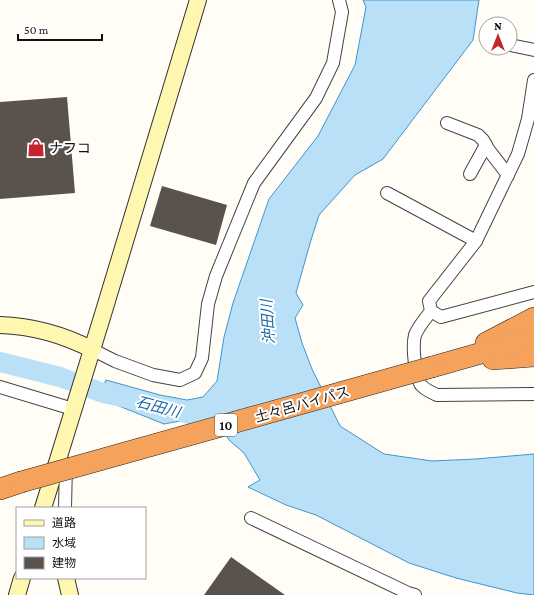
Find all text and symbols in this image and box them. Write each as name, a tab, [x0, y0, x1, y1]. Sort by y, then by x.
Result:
scale bar	[18, 16, 102, 42]
north arrow	[478, 16, 518, 56]
text: N	[494, 20, 502, 32]
text: 50 m	[24, 23, 49, 37]
shop icon: ナフコ	[26, 138, 46, 158]
place label: ナフコ	[49, 140, 91, 156]
water label: 沖田川	[258, 297, 278, 345]
street label: 土々呂バイパス	[253, 383, 351, 425]
water label: 石田川	[134, 393, 184, 421]
road number: 10	[215, 414, 237, 436]
legend	[16, 507, 146, 579]
text: 道路	[52, 516, 76, 530]
text: 水域	[52, 536, 76, 550]
text: 建物	[52, 556, 76, 570]

